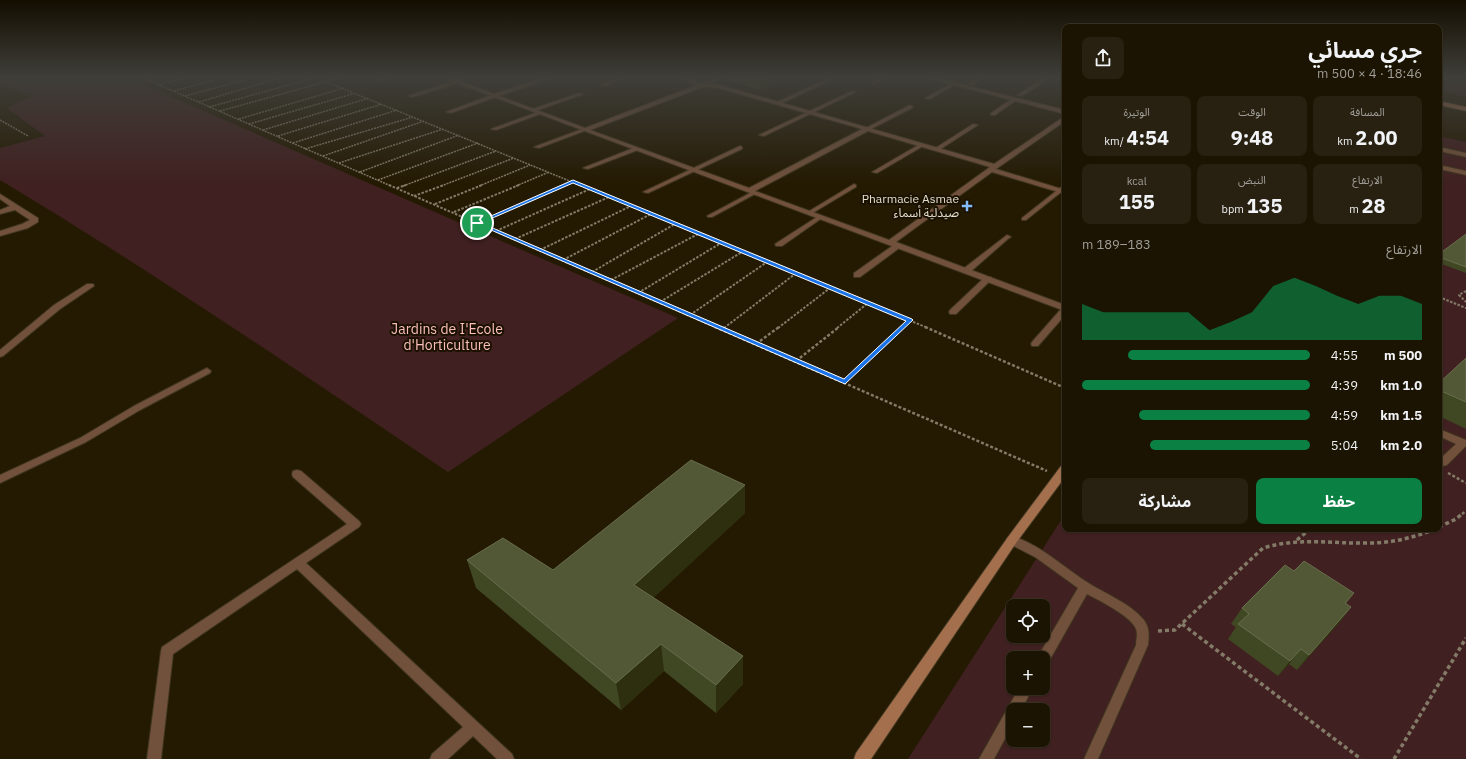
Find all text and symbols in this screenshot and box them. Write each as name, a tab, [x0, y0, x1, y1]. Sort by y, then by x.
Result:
text: جري مسائي	[1308, 35, 1422, 64]
button: share	[1082, 37, 1124, 79]
text: 18:46 · 4 × 500 m	[1317, 65, 1422, 82]
text: الوتيرة	[1123, 105, 1150, 119]
text: الوقت	[1238, 105, 1266, 119]
text: المسافة	[1350, 105, 1385, 119]
text: 4:54	[1126, 124, 1169, 151]
text: 9:48	[1231, 124, 1273, 151]
text: 2.00	[1355, 124, 1397, 151]
text: /km	[1104, 134, 1126, 148]
text: km	[1337, 134, 1355, 148]
text: النبض	[1238, 173, 1266, 187]
text: الارتفاع	[1352, 173, 1382, 187]
text: kcal	[1127, 174, 1147, 188]
text: 155	[1119, 188, 1155, 215]
place label: Pharmacie Asmae صيدلية أسماء	[862, 191, 959, 220]
text: 135	[1247, 192, 1283, 219]
text: 28	[1361, 192, 1385, 219]
marker: Pharmacie Asmae صيدلية أسماء	[962, 201, 972, 211]
text: bpm	[1222, 202, 1247, 216]
text: m	[1349, 202, 1361, 216]
pin	[460, 206, 494, 240]
icon: arrive	[466, 212, 488, 234]
text: 183–189 m	[1082, 236, 1151, 253]
text: الارتفاع	[1386, 241, 1422, 258]
park label: Jardins de I'Ecole d'Horticulture	[391, 320, 503, 354]
text: 4:55	[1331, 347, 1358, 364]
text: 500 m	[1384, 347, 1422, 364]
text: 4:39	[1331, 377, 1358, 394]
text: 1.0 km	[1380, 377, 1422, 394]
text: 4:59	[1331, 407, 1358, 424]
text: 1.5 km	[1380, 407, 1422, 424]
text: 5:04	[1331, 437, 1358, 454]
text: 2.0 km	[1380, 437, 1422, 454]
button: مشاركة	[1082, 478, 1248, 524]
button: حفظ	[1256, 478, 1422, 524]
map controls	[1006, 599, 1050, 747]
button: locate	[1006, 599, 1050, 643]
button: +	[1006, 651, 1050, 695]
button: −	[1006, 703, 1050, 747]

